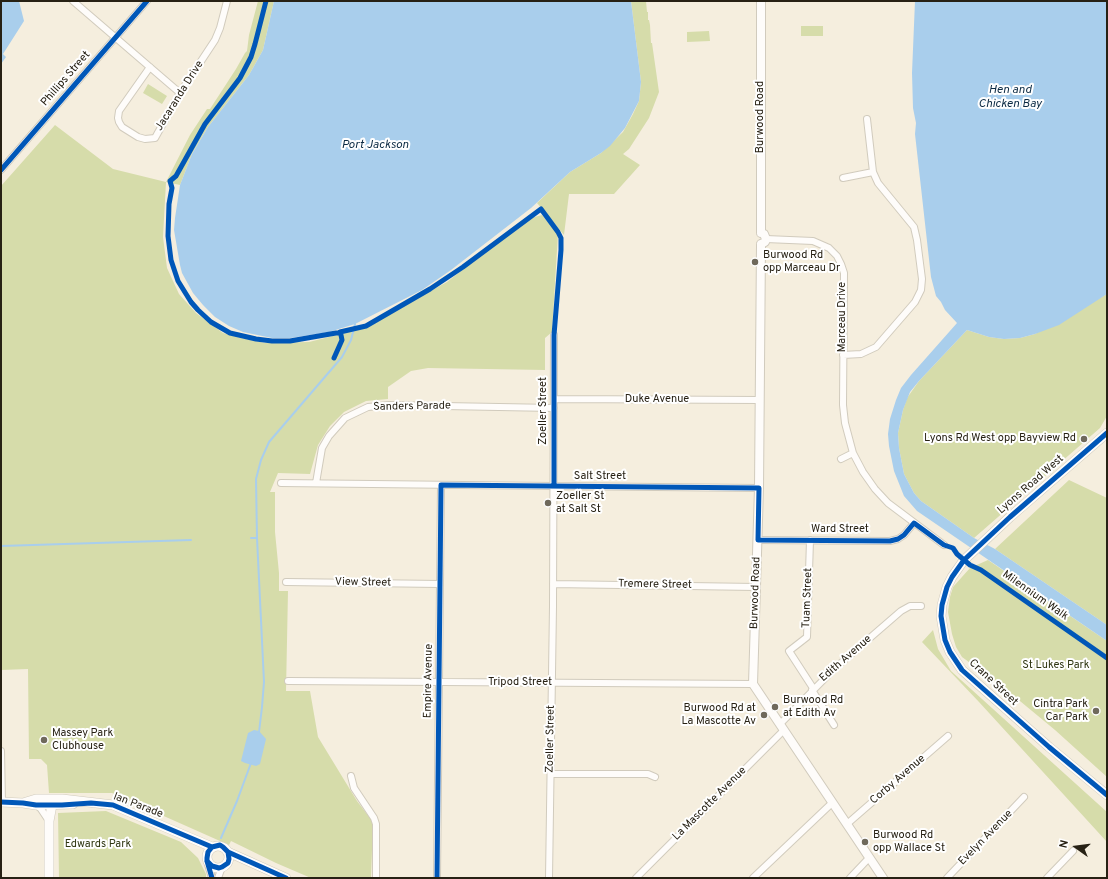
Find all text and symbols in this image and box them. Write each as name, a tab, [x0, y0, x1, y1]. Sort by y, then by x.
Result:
street label: Phillips Street	[39, 49, 93, 109]
street label: Jacaranda Drive	[153, 58, 207, 134]
street label: Burwood Road	[754, 81, 768, 153]
water label: Hen and Chicken Bay	[978, 84, 1042, 112]
water label: Port Jackson	[342, 139, 408, 153]
place label: Burwood Rd opp Marceau Dr	[763, 249, 840, 275]
marker: Burwood Rd opp Marceau Dr	[750, 257, 760, 267]
street label: Marceau Drive	[836, 282, 850, 352]
street label: Zoeller Street	[537, 377, 551, 445]
street label: Duke Avenue	[625, 393, 689, 407]
street label: Sanders Parade	[373, 400, 451, 414]
place label: Lyons Rd West opp Bayview Rd	[924, 432, 1076, 446]
marker: Lyons Rd West opp Bayview Rd	[1079, 434, 1089, 444]
street label: Lyons Road West	[995, 453, 1067, 517]
street label: Salt Street	[574, 470, 626, 484]
place label: Zoeller St at Salt St	[556, 490, 604, 516]
marker: Zoeller St at Salt St	[543, 498, 553, 508]
street label: Ward Street	[811, 523, 869, 537]
street label: Burwood Road	[748, 557, 764, 629]
street label: Tuam Street	[800, 568, 816, 628]
street label: Milennium Walk	[999, 568, 1071, 624]
street label: View Street	[335, 576, 391, 590]
street label: Tremere Street	[618, 578, 692, 592]
street label: Edith Avenue	[817, 633, 875, 685]
street label: Empire Avenue	[422, 644, 436, 718]
street label: Crane Street	[966, 657, 1020, 709]
park label: St Lukes Park	[1022, 659, 1090, 673]
street label: Tripod Street	[488, 676, 552, 690]
place label: Burwood Rd at Edith Av	[783, 694, 843, 720]
place label: Cintra Park Car Park	[1033, 698, 1088, 724]
place label: Burwood Rd at La Mascotte Av	[681, 702, 756, 728]
marker: Burwood Rd at Edith Av	[770, 702, 780, 712]
street label: Zoeller Street	[544, 705, 558, 773]
marker: Cintra Park Car Park	[1091, 706, 1101, 716]
marker: Burwood Rd at La Mascotte Av	[759, 710, 769, 720]
place label: Massey Park Clubhouse	[52, 727, 113, 753]
marker: Massey Park Clubhouse	[39, 735, 49, 745]
street label: Corby Avenue	[868, 752, 928, 808]
street label: La Mascotte Avenue	[670, 764, 750, 844]
street label: Ian Parade	[111, 790, 165, 822]
street label: Evelyn Avenue	[956, 808, 1016, 868]
north arrow	[1056, 827, 1096, 867]
place label: Burwood Rd opp Wallace St	[873, 829, 945, 855]
marker: Burwood Rd opp Wallace St	[860, 837, 870, 847]
park label: Edwards Park	[65, 838, 131, 852]
text: N	[1057, 839, 1072, 850]

